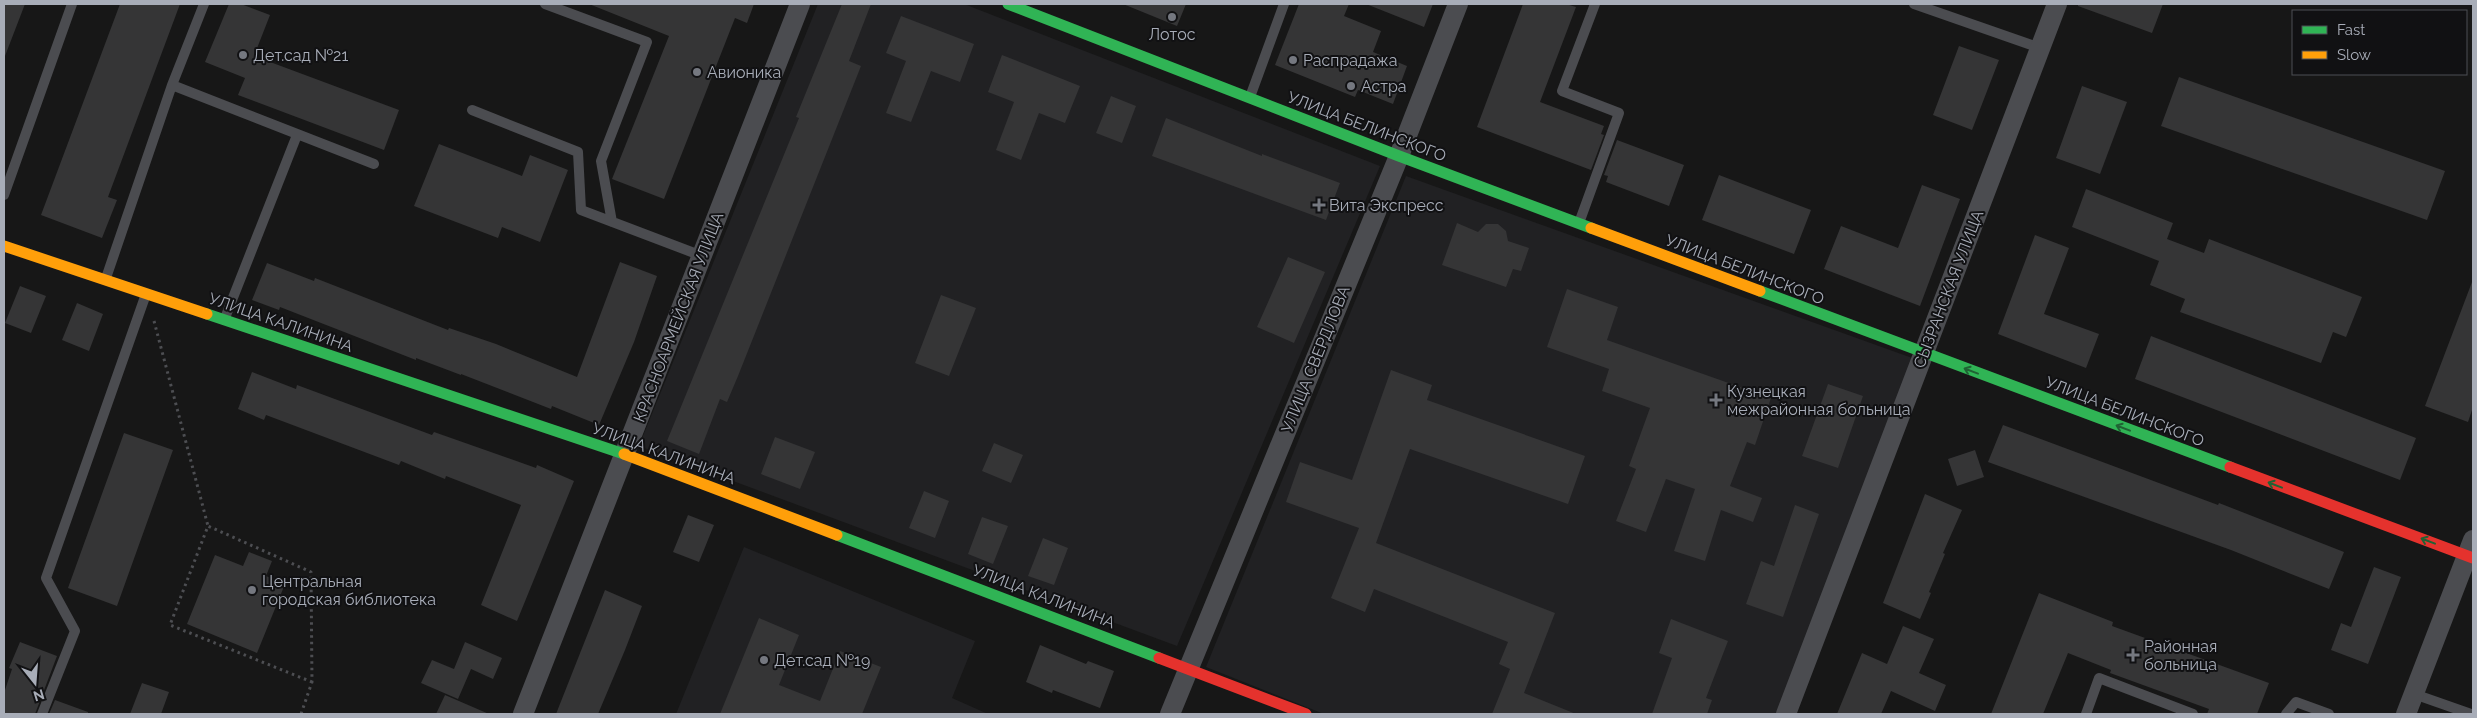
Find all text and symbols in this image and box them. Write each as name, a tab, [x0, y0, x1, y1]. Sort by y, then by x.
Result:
legend	[2292, 10, 2467, 75]
marker: Лотос	[1166, 11, 1178, 23]
text: Fast	[2337, 21, 2365, 39]
place label: Лотос	[1148, 25, 1196, 44]
place label: Дет.сад №21	[253, 46, 348, 65]
text: Slow	[2337, 46, 2371, 64]
marker: Дет.сад №21	[237, 49, 249, 61]
place label: Распрадажа	[1303, 51, 1397, 70]
marker: Распрадажа	[1287, 54, 1299, 66]
place label: Авионика	[707, 63, 781, 82]
marker: Авионика	[691, 66, 703, 78]
place label: Астра	[1361, 77, 1407, 96]
marker: Астра	[1345, 80, 1357, 92]
street label: УЛИЦА БЕЛИНСКОГО	[1285, 87, 1449, 166]
place label: Вита Экспресс	[1329, 196, 1444, 215]
marker: Вита Экспресс	[1313, 199, 1325, 211]
street label: СЫЗРАНСКАЯ УЛИЦА	[1910, 207, 1987, 371]
street label: КРАСНОАРМЕЙСКАЯ УЛИЦА	[630, 209, 727, 425]
street label: УЛИЦА БЕЛИНСКОГО	[1663, 230, 1827, 309]
street label: УЛИЦА СВЕРДЛОВА	[1277, 283, 1354, 435]
street label: УЛИЦА КАЛИНИНА	[206, 289, 356, 356]
one-way arrow	[1964, 366, 1979, 375]
street label: УЛИЦА БЕЛИНСКОГО	[2043, 372, 2207, 451]
place label: Кузнецкая межрайонная больница	[1727, 382, 1911, 419]
marker: Кузнецкая межрайонная больница	[1709, 393, 1723, 407]
street label: УЛИЦА КАЛИНИНА	[590, 419, 738, 488]
one-way arrow	[2116, 423, 2131, 432]
one-way arrow	[2268, 479, 2283, 488]
one-way arrow	[2420, 536, 2435, 545]
street label: УЛИЦА КАЛИНИНА	[970, 561, 1118, 632]
place label: Центральная городская библиотека	[262, 572, 436, 609]
marker: Центральная городская библиотека	[246, 584, 258, 596]
place label: Районная больница	[2144, 637, 2217, 674]
marker: Районная больница	[2126, 648, 2140, 662]
place label: Дет.сад №19	[774, 651, 870, 670]
marker: Дет.сад №19	[758, 654, 770, 666]
north arrow	[10, 658, 60, 708]
text: N	[31, 686, 46, 705]

